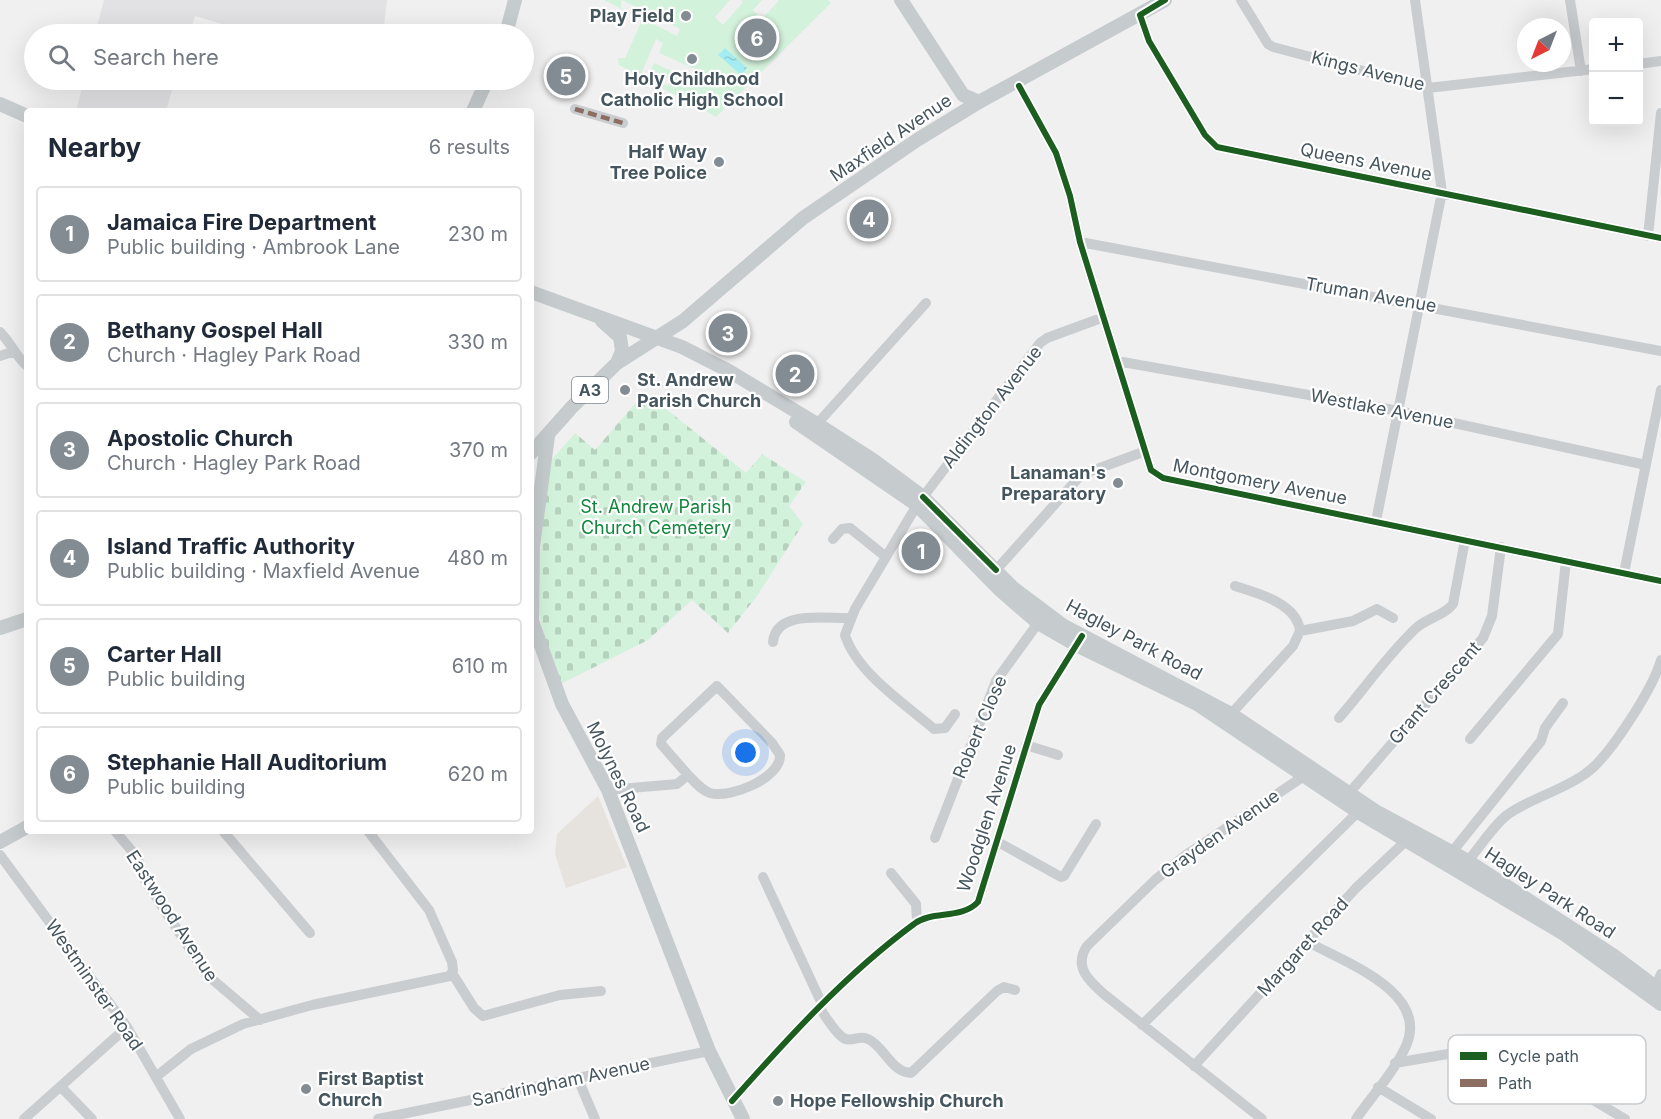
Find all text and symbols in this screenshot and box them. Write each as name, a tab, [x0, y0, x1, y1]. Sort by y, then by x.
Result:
place label: Play Field	[590, 5, 674, 26]
marker: Play Field	[679, 9, 693, 23]
pin: 6	[738, 15, 777, 60]
north arrow	[1517, 18, 1571, 72]
map controls	[1589, 18, 1643, 126]
button: +	[1589, 18, 1643, 72]
search box	[24, 24, 534, 90]
icon: search	[45, 41, 78, 74]
text: Search here	[93, 44, 219, 70]
street label: Kings Avenue	[1309, 46, 1427, 95]
marker: Holy Childhood Catholic High School	[685, 52, 699, 66]
pin: 5	[546, 54, 586, 98]
place label: Holy Childhood Catholic High School	[601, 68, 783, 110]
button: −	[1589, 72, 1643, 126]
street label: Maxfield Avenue	[826, 89, 955, 186]
text: Nearby	[48, 132, 141, 163]
text: 6 results	[429, 135, 510, 159]
street label: Queens Avenue	[1298, 138, 1434, 185]
place label: Half Way Tree Police	[610, 141, 707, 183]
marker: Half Way Tree Police	[712, 155, 726, 169]
pin: 4	[850, 196, 888, 242]
text: Jamaica Fire Department	[107, 209, 376, 235]
text: 1	[65, 222, 74, 246]
text: 230 m	[448, 222, 508, 246]
text: Public building · Ambrook Lane	[107, 235, 400, 259]
street label: Truman Avenue	[1304, 273, 1438, 316]
pin: 3	[708, 310, 748, 356]
text: Bethany Gospel Hall	[107, 317, 323, 343]
text: 2	[63, 330, 76, 354]
text: 330 m	[448, 330, 508, 354]
street label: Aldington Avenue	[937, 341, 1046, 472]
text: Church · Hagley Park Road	[107, 343, 361, 367]
pin: 2	[776, 352, 814, 397]
place label: St. Andrew Parish Church	[637, 369, 761, 411]
road number: A3	[572, 377, 608, 403]
marker: St. Andrew Parish Church	[618, 383, 632, 397]
street label: Westlake Avenue	[1309, 384, 1455, 433]
text: Apostolic Church	[107, 425, 293, 451]
text: 3	[63, 438, 76, 462]
text: 370 m	[449, 438, 508, 462]
text: Church · Hagley Park Road	[107, 451, 361, 475]
street label: Montgomery Avenue	[1171, 454, 1349, 509]
place label: Lanaman's Preparatory	[1001, 462, 1106, 504]
marker: Lanaman's Preparatory	[1111, 476, 1125, 490]
park label: St. Andrew Parish Church Cemetery	[580, 496, 732, 538]
pin: 1	[902, 528, 940, 574]
text: Island Traffic Authority	[107, 533, 355, 559]
text: 4	[63, 546, 76, 570]
text: 480 m	[447, 546, 508, 570]
text: Public building · Maxfield Avenue	[107, 559, 420, 583]
street label: Hagley Park Road	[1063, 595, 1206, 684]
street label: Grant Crescent	[1384, 637, 1485, 748]
text: Carter Hall	[107, 641, 222, 667]
text: 5	[63, 654, 76, 678]
text: 610 m	[452, 654, 508, 678]
text: Public building	[107, 667, 246, 691]
street label: Robert Close	[948, 672, 1011, 782]
street label: Molynes Road	[583, 718, 654, 836]
your location	[731, 738, 760, 767]
street label: Woodglen Avenue	[953, 741, 1020, 894]
text: Stephanie Hall Auditorium	[107, 749, 387, 775]
text: 6	[63, 762, 76, 786]
text: 620 m	[448, 762, 508, 786]
text: Public building	[107, 775, 246, 799]
street label: Grayden Avenue	[1156, 785, 1283, 882]
street label: Hagley Park Road	[1481, 843, 1619, 943]
street label: Eastwood Avenue	[122, 846, 223, 985]
street label: Margaret Road	[1253, 893, 1352, 1000]
street label: Westminster Road	[42, 915, 147, 1054]
legend	[1448, 1035, 1646, 1104]
text: Cycle path	[1498, 1046, 1579, 1066]
street label: Sandringham Avenue	[470, 1052, 652, 1111]
place label: First Baptist Church	[318, 1068, 424, 1110]
text: Path	[1498, 1073, 1532, 1093]
marker: First Baptist Church	[299, 1082, 313, 1096]
place label: Hope Fellowship Church	[790, 1090, 1004, 1111]
marker: Hope Fellowship Church	[771, 1094, 785, 1108]

